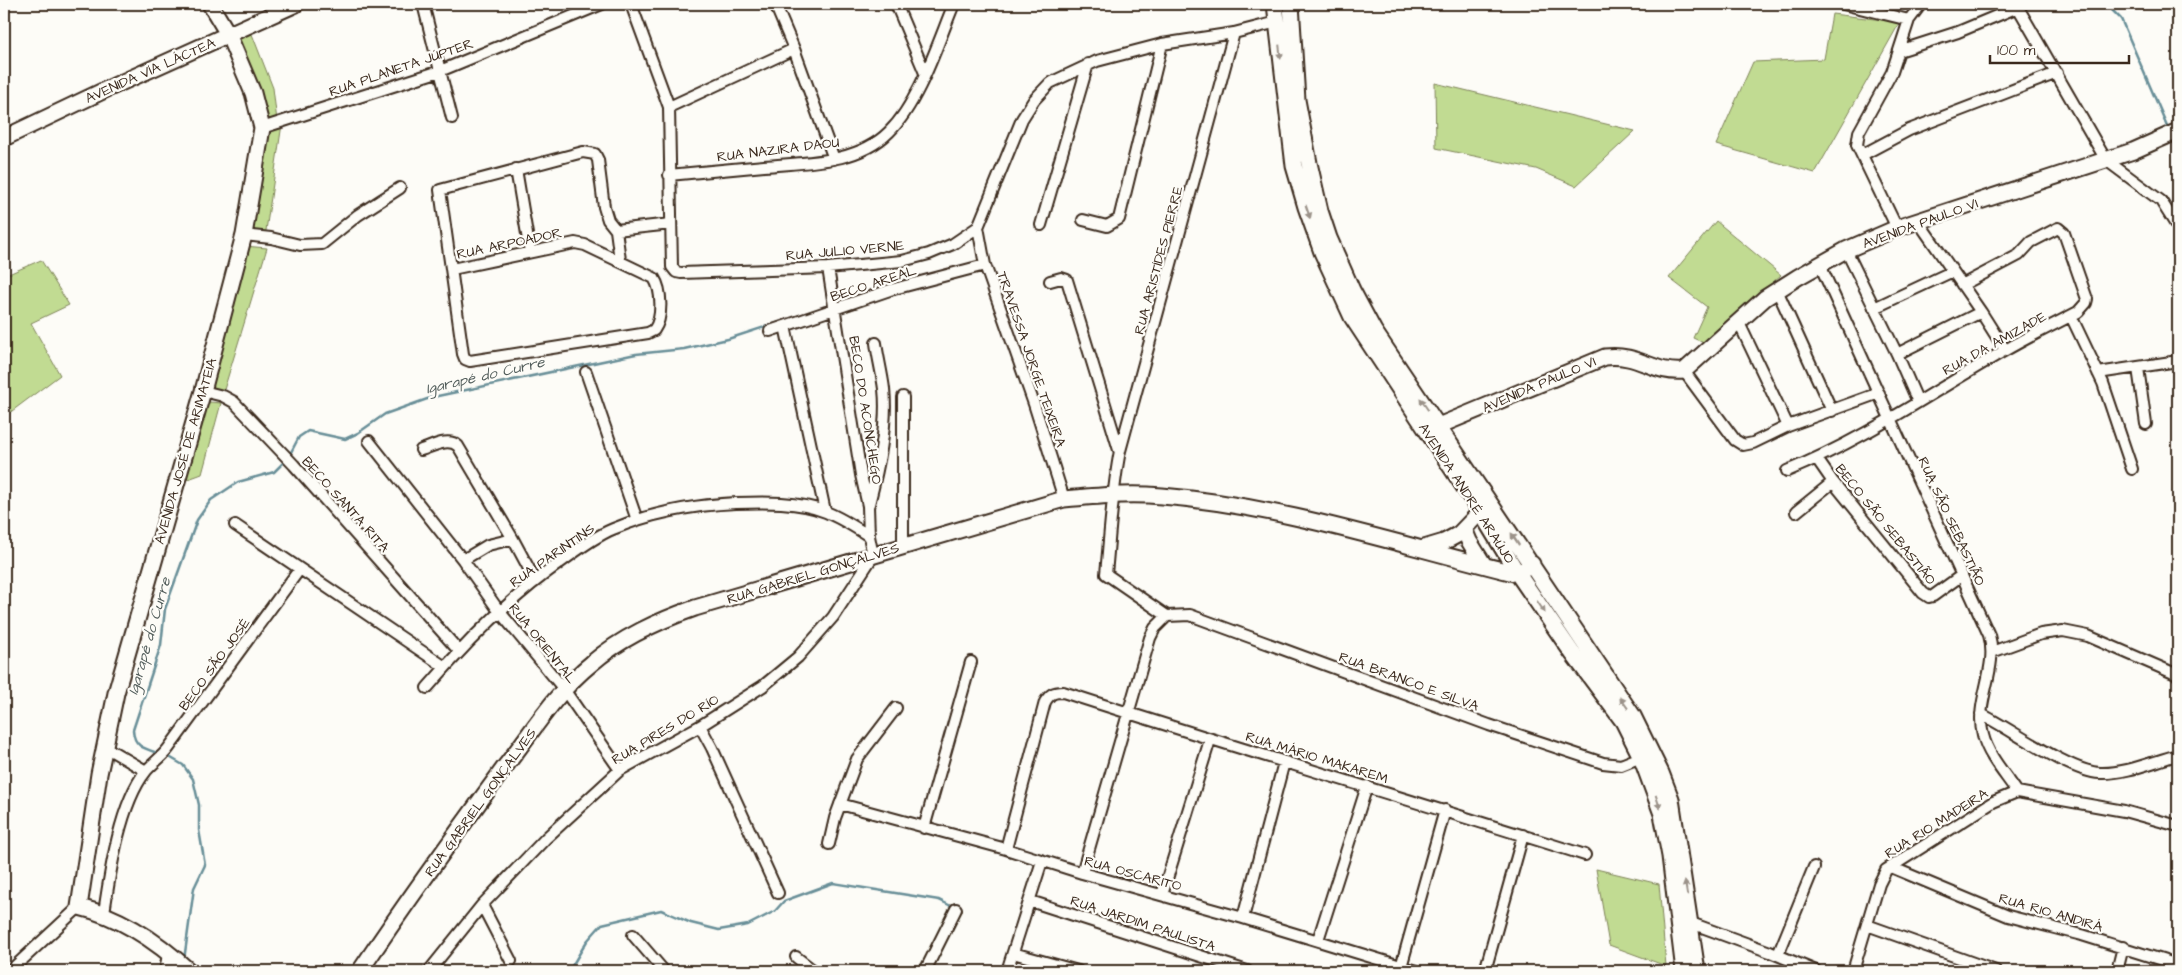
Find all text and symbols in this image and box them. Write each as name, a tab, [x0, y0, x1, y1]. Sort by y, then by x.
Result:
scale bar	[1990, 32, 2128, 64]
street label: AVENIDA VÍA LÁCTEA	[82, 33, 219, 109]
street label: RUA PLANETA JÚPTER	[326, 34, 476, 102]
text: 100 m	[1997, 40, 2036, 61]
one-way arrow	[1276, 45, 1284, 61]
street label: RUA NAZIRA DAOU	[716, 133, 841, 167]
street label: RUA ARISTÍDES PIERRE	[1130, 183, 1189, 337]
street label: AVENIDA PAULO VI	[1860, 194, 1981, 254]
one-way arrow	[1304, 205, 1312, 220]
street label: RUA ARPOADOR	[455, 223, 564, 265]
street label: RUA JULIO VERNE	[785, 236, 906, 266]
street label: BECO AREAL	[828, 261, 919, 307]
street label: TRAVESSA JORGE TEIXEIRA	[992, 269, 1071, 450]
street label: RUA DA AMIZADE	[1939, 307, 2051, 381]
street label: BECO DO ACONCHEGO	[843, 335, 887, 486]
water label: Igarapé do Curre	[424, 351, 548, 400]
street label: AVENIDA PAULO VI	[1479, 352, 1599, 418]
street label: AVENIDA JOSÉ DE ARIMATEIA	[150, 356, 222, 547]
one-way arrow	[1419, 397, 1429, 411]
street label: AVENIDA ANDRÉ ARAÚJO	[1413, 419, 1519, 568]
street label: BECO SANTA RITA	[297, 452, 394, 557]
street label: RUA SÃO SEBASTIÃO	[1912, 454, 1990, 589]
street label: BECO SÃO SEBASTIÃO	[1830, 460, 1940, 589]
street label: RUA PARINTINS	[506, 519, 599, 593]
one-way arrow	[1510, 532, 1520, 545]
street label: RUA GABRIEL GONÇALVES	[725, 538, 902, 610]
water label: Igarapé do Curre	[123, 574, 177, 697]
street label: RUA ORIENTAL	[504, 599, 581, 688]
one-way arrow	[1536, 600, 1546, 614]
street label: BECO SÃO JOSÉ	[174, 614, 256, 715]
street label: RUA BRANCO E SILVA	[1336, 647, 1481, 717]
street label: RUA PIRES DO RÍO	[608, 690, 723, 770]
one-way arrow	[1619, 696, 1629, 710]
street label: RUA GABRIEL GONÇALVES	[420, 724, 542, 881]
street label: RUA MÁRIO MAKAREM	[1243, 727, 1391, 789]
street label: RUA RIO MADEIRA	[1881, 784, 1992, 864]
one-way arrow	[1655, 795, 1662, 810]
street label: RUA OSCARITO	[1082, 851, 1184, 897]
one-way arrow	[1681, 880, 1689, 896]
street label: RUA RIO ANDIRÁ	[1996, 889, 2105, 937]
street label: RUA JARDIM PAULISTA	[1068, 891, 1218, 957]

